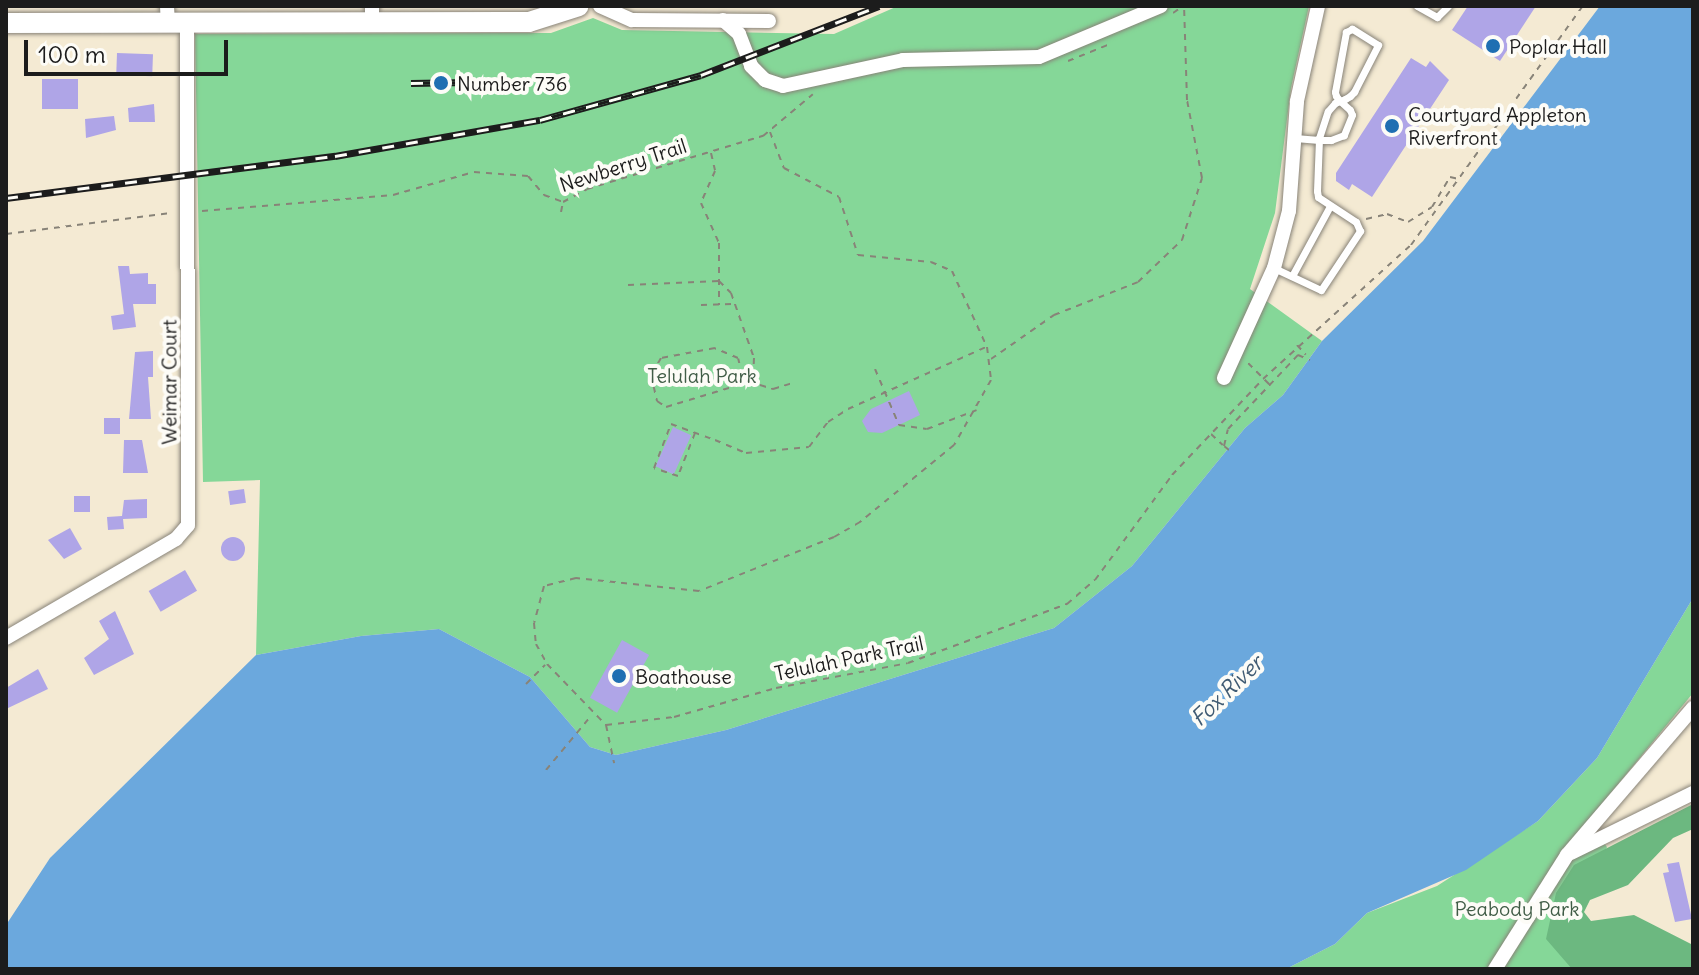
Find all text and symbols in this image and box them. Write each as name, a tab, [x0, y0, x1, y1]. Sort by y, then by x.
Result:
scale bar	[28, 24, 232, 74]
place label: Poplar Hall	[1509, 34, 1607, 58]
marker: Poplar Hall	[1484, 37, 1502, 55]
text: 100 m	[38, 39, 106, 69]
place label: Number 736	[457, 71, 567, 95]
marker: Number 736	[432, 74, 450, 92]
place label: Courtyard Appleton Riverfront	[1408, 102, 1586, 149]
marker: Courtyard Appleton Riverfront	[1383, 117, 1401, 135]
street label: Newberry Trail	[557, 133, 689, 197]
street label: Weimar Court	[157, 319, 181, 445]
park label: Telulah Park	[647, 363, 757, 387]
street label: Telulah Park Trail	[772, 630, 926, 686]
water label: Fox River	[1185, 650, 1269, 732]
place label: Boathouse	[635, 664, 732, 688]
marker: Boathouse	[610, 667, 628, 685]
park label: Peabody Park	[1455, 896, 1579, 920]

